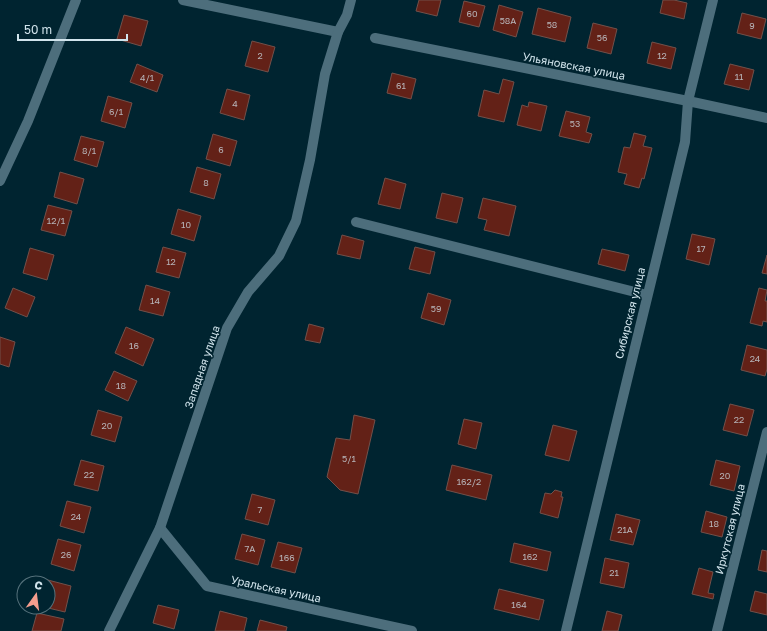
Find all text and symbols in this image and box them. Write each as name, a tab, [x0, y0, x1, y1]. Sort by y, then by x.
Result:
house number: 60	[466, 8, 478, 19]
house number: 58А	[500, 15, 516, 26]
scale bar	[18, 16, 127, 42]
house number: 58	[547, 19, 557, 30]
house number: 9	[749, 20, 755, 31]
text: 50 m	[24, 22, 52, 37]
house number: 56	[597, 32, 607, 43]
street label: Ульяновская улица	[522, 49, 626, 82]
house number: 2	[257, 50, 263, 61]
house number: 12	[657, 50, 667, 61]
house number: 11	[735, 71, 744, 82]
house number: 4/1	[140, 72, 155, 83]
house number: 61	[396, 80, 407, 91]
house number: 4	[232, 98, 238, 109]
house number: 6/1	[109, 106, 124, 117]
house number: 53	[570, 118, 580, 129]
house number: 6	[218, 144, 224, 155]
house number: 8/1	[82, 145, 97, 156]
house number: 8	[203, 177, 209, 188]
house number: 12/1	[47, 215, 66, 226]
house number: 10	[181, 219, 191, 230]
house number: 17	[696, 243, 706, 254]
house number: 12	[166, 256, 176, 267]
street label: Сибирская улица	[612, 266, 647, 360]
house number: 14	[150, 295, 160, 306]
house number: 59	[431, 303, 441, 314]
street label: Западная улица	[181, 324, 222, 410]
house number: 16	[129, 340, 139, 351]
house number: 24	[750, 353, 761, 364]
house number: 18	[116, 380, 126, 391]
house number: 22	[734, 414, 744, 425]
house number: 20	[102, 420, 113, 431]
house number: 5/1	[342, 453, 357, 464]
house number: 22	[84, 469, 94, 480]
house number: 20	[720, 470, 731, 481]
house number: 162/2	[457, 476, 481, 487]
street label: Иркутская улица	[712, 482, 747, 576]
house number: 7	[258, 504, 263, 515]
house number: 24	[71, 511, 82, 522]
house number: 18	[709, 518, 719, 529]
house number: 21А	[617, 524, 633, 535]
house number: 7А	[245, 543, 255, 554]
house number: 26	[61, 549, 71, 560]
house number: 162	[522, 551, 538, 562]
house number: 166	[279, 552, 295, 563]
house number: 21	[609, 567, 619, 578]
street label: Уральская улица	[230, 573, 322, 604]
north arrow	[16, 575, 56, 615]
text: С	[33, 578, 44, 592]
house number: 164	[511, 599, 527, 610]

